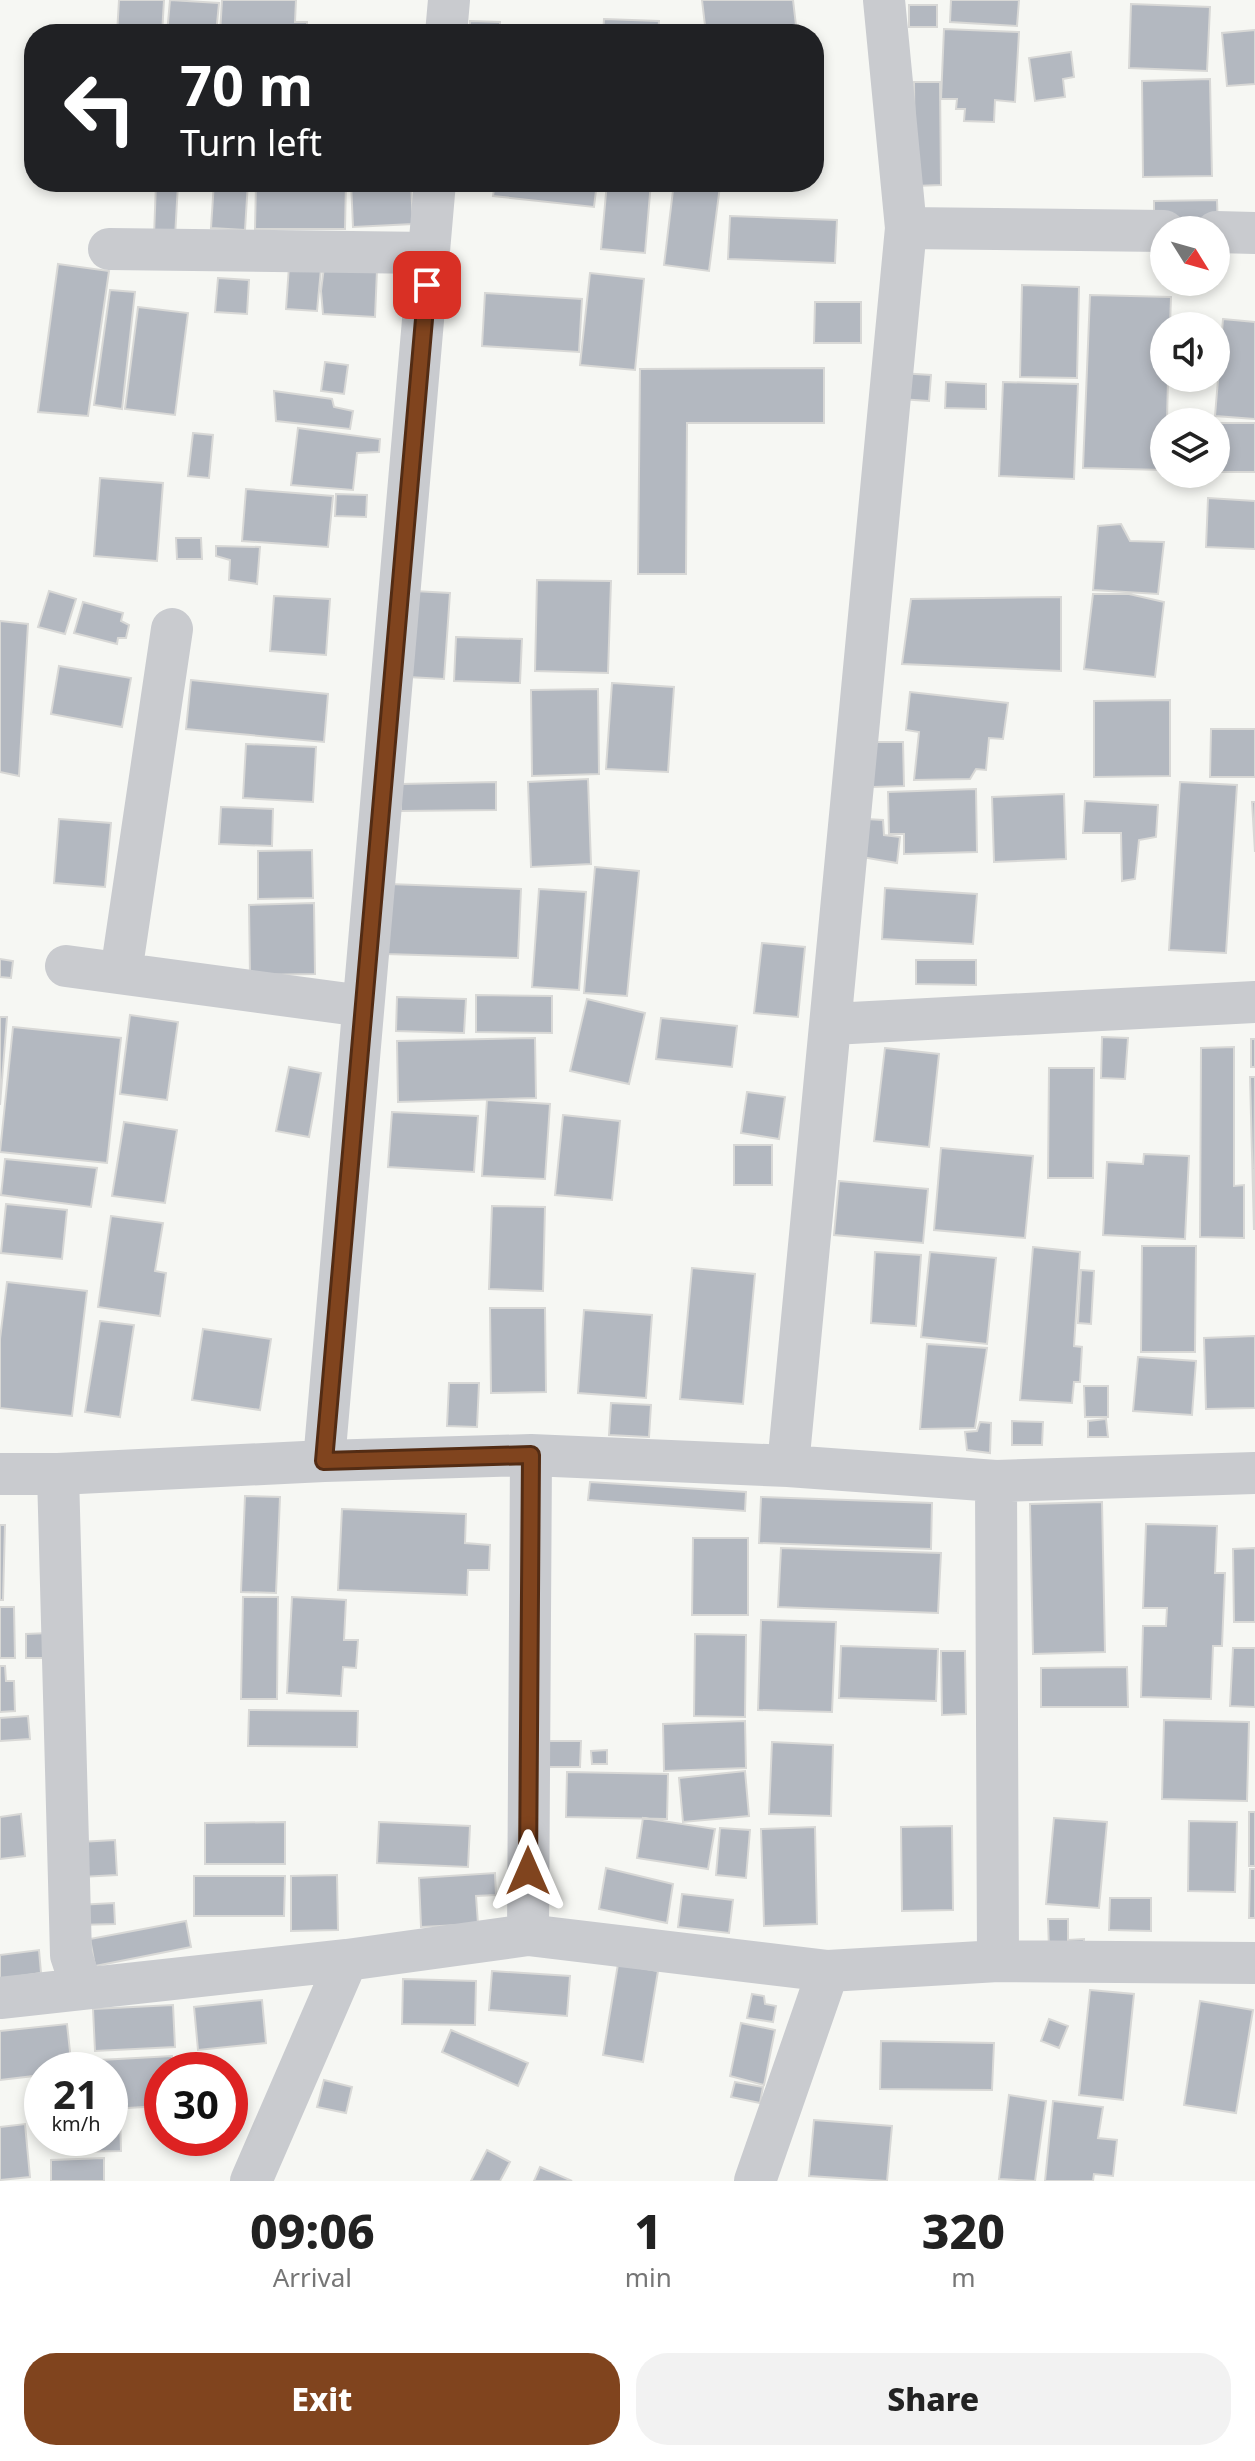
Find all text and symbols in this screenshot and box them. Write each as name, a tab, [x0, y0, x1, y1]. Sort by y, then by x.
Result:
text: 70 m	[180, 46, 313, 122]
icon: left	[48, 56, 152, 160]
text: Turn left	[180, 118, 322, 167]
north arrow	[1150, 216, 1230, 296]
map controls	[1150, 216, 1230, 488]
pin	[393, 251, 461, 319]
icon: arrive	[405, 263, 449, 307]
button: sound	[1150, 312, 1230, 392]
button: layers	[1150, 408, 1230, 488]
position arrow	[486, 1829, 570, 1913]
speed limit sign: 30	[144, 2052, 248, 2156]
text: 21	[53, 2066, 99, 2121]
text: km/h	[51, 2110, 101, 2137]
text: 09:06	[250, 2198, 375, 2263]
text: 1	[634, 2198, 662, 2263]
text: 320	[922, 2198, 1005, 2263]
text: Arrival	[273, 2259, 352, 2295]
text: min	[625, 2259, 672, 2295]
text: m	[951, 2259, 976, 2295]
button: Exit	[24, 2353, 620, 2445]
button: Share	[636, 2353, 1231, 2445]

